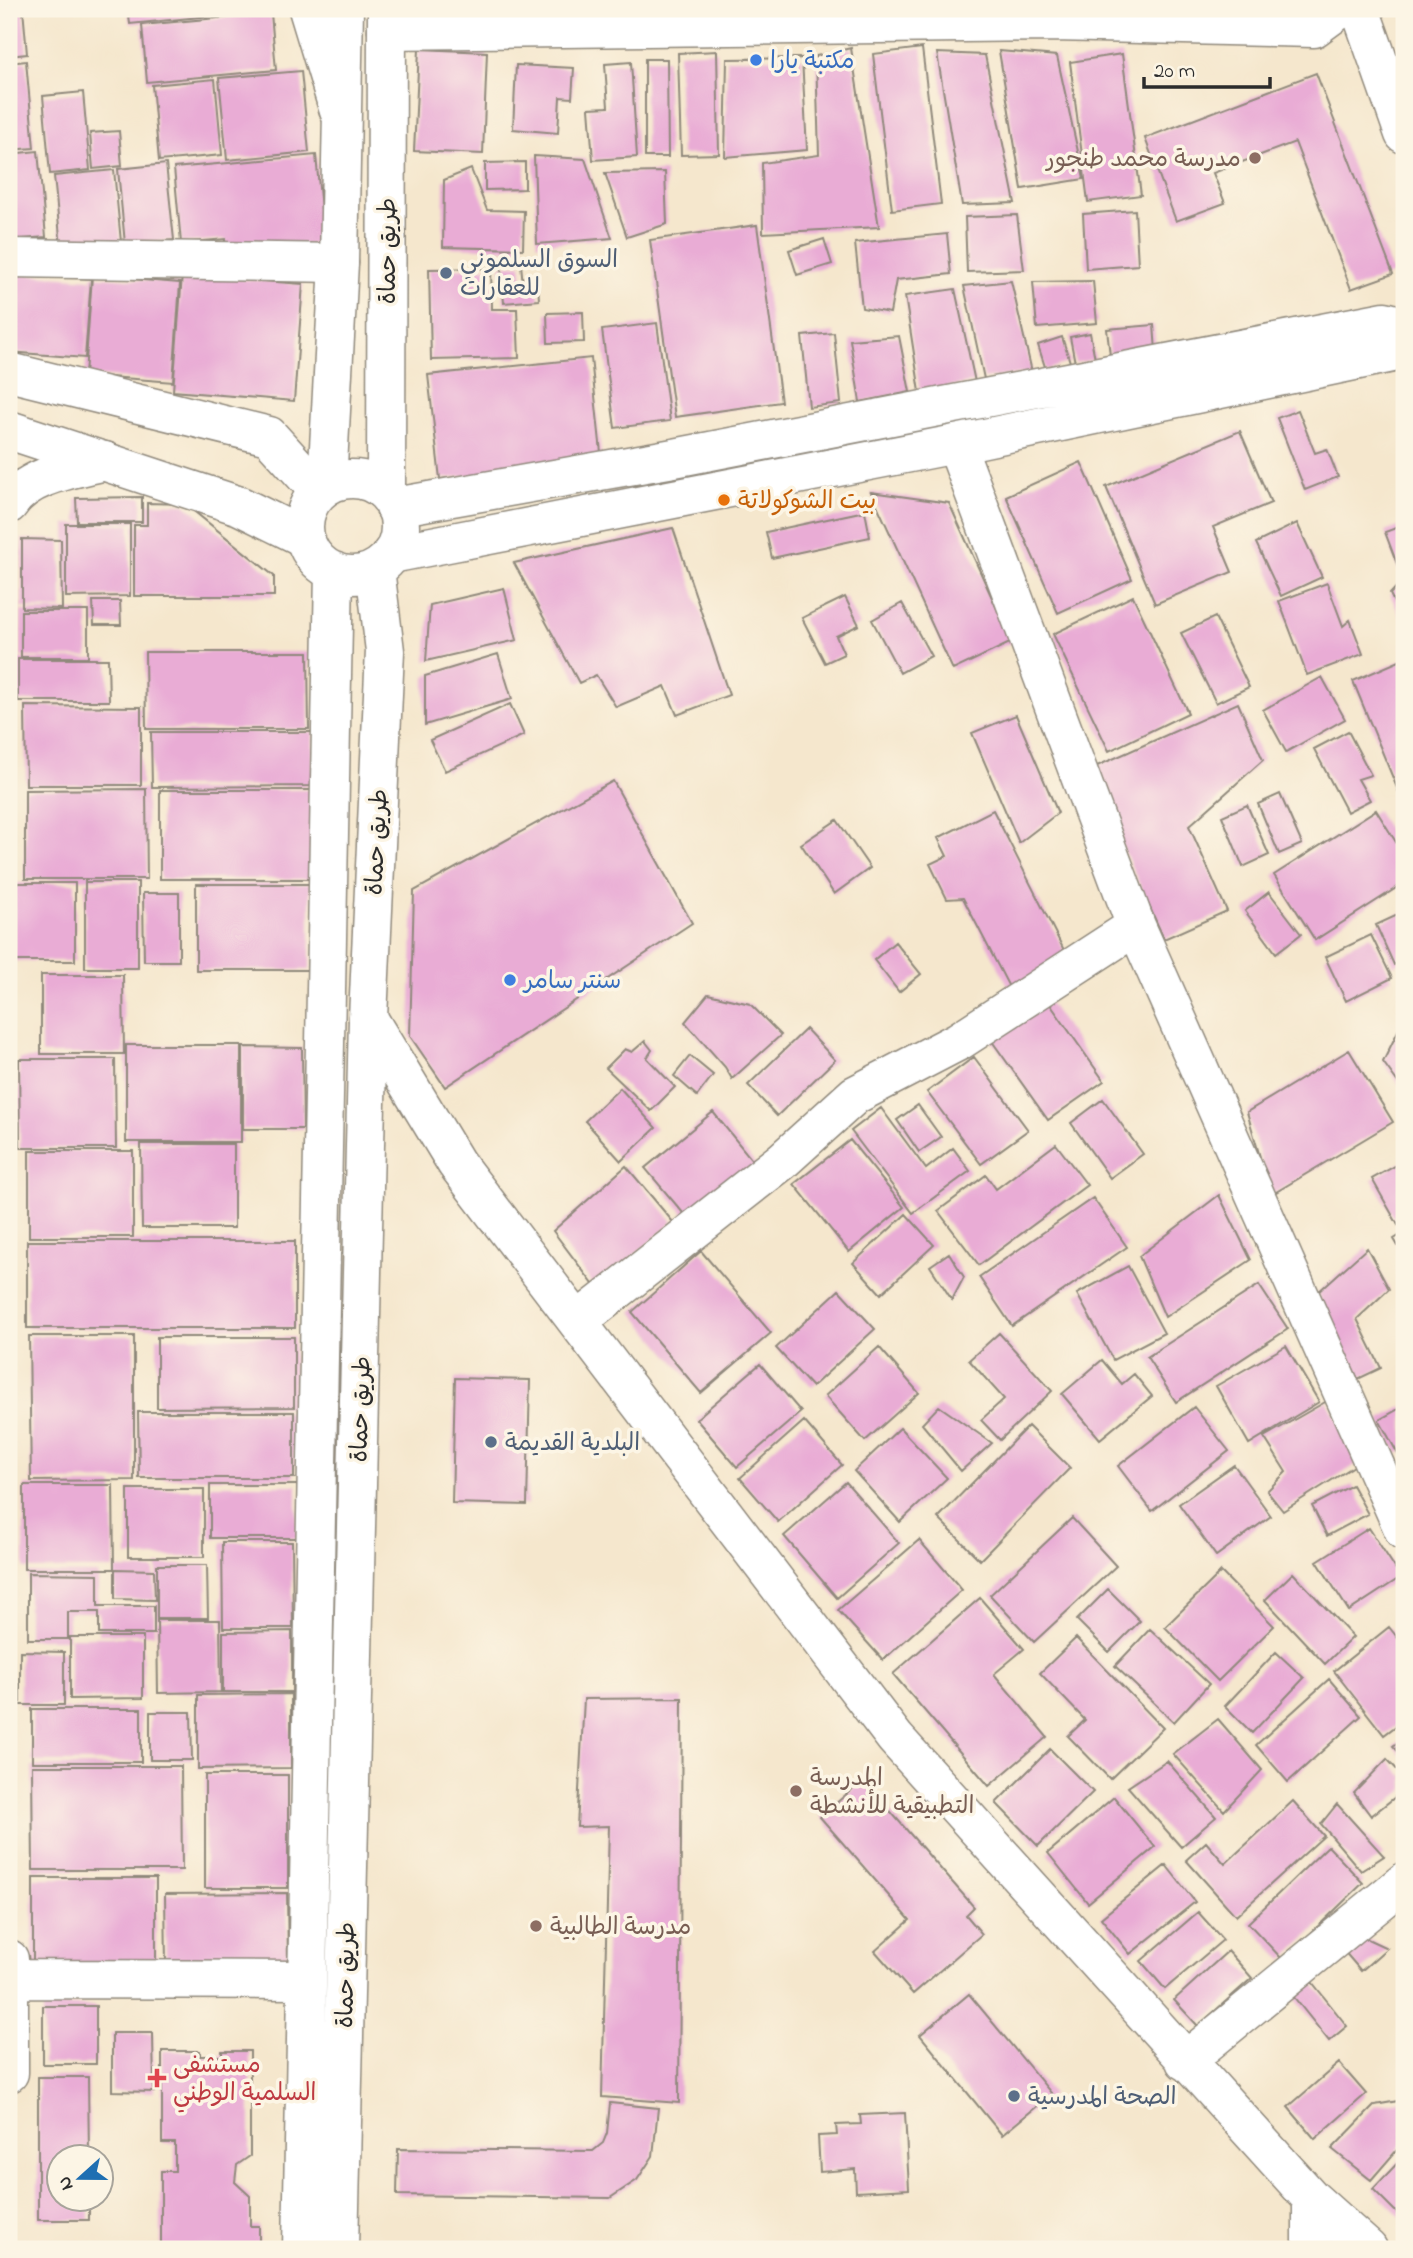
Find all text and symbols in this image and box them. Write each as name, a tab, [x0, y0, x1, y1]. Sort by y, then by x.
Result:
place label: مكتبة يارا	[770, 45, 854, 80]
scale bar	[1144, 46, 1270, 90]
marker: مكتبة يارا	[748, 52, 764, 68]
text: 20 m	[1154, 57, 1195, 87]
place label: مدرسة محمد طنجور	[1044, 143, 1241, 178]
marker: مدرسة محمد طنجور	[1247, 150, 1263, 166]
street label: طريق حماة	[372, 198, 407, 304]
place label: السوق السلموني للعقارات	[460, 244, 618, 307]
marker: السوق السلموني للعقارات	[438, 265, 454, 281]
place label: بيت الشوكولاتة	[738, 485, 876, 520]
marker: بيت الشوكولاتة	[716, 492, 732, 508]
street label: طريق حماة	[358, 788, 399, 896]
place label: سنتر سامر	[522, 965, 621, 1000]
marker: سنتر سامر	[502, 972, 518, 988]
street label: طريق حماة	[343, 1355, 382, 1463]
place label: البلدية القديمة	[505, 1427, 640, 1462]
marker: البلدية القديمة	[483, 1434, 499, 1450]
place label: المدرسة التطبيقية للأنشطة	[810, 1762, 974, 1825]
marker: المدرسة التطبيقية للأنشطة	[788, 1783, 804, 1799]
place label: مدرسة الطالبية	[550, 1911, 691, 1946]
marker: مدرسة الطالبية	[528, 1918, 544, 1934]
street label: طريق حماة	[329, 1922, 366, 2029]
place label: مستشفى السلمية الوطني	[173, 2049, 317, 2113]
marker: مستشفى السلمية الوطني	[147, 2068, 167, 2088]
place label: الصحة المدرسية	[1028, 2081, 1177, 2116]
marker: الصحة المدرسية	[1006, 2088, 1022, 2104]
north arrow	[46, 2142, 116, 2212]
text: N	[51, 2172, 81, 2194]

